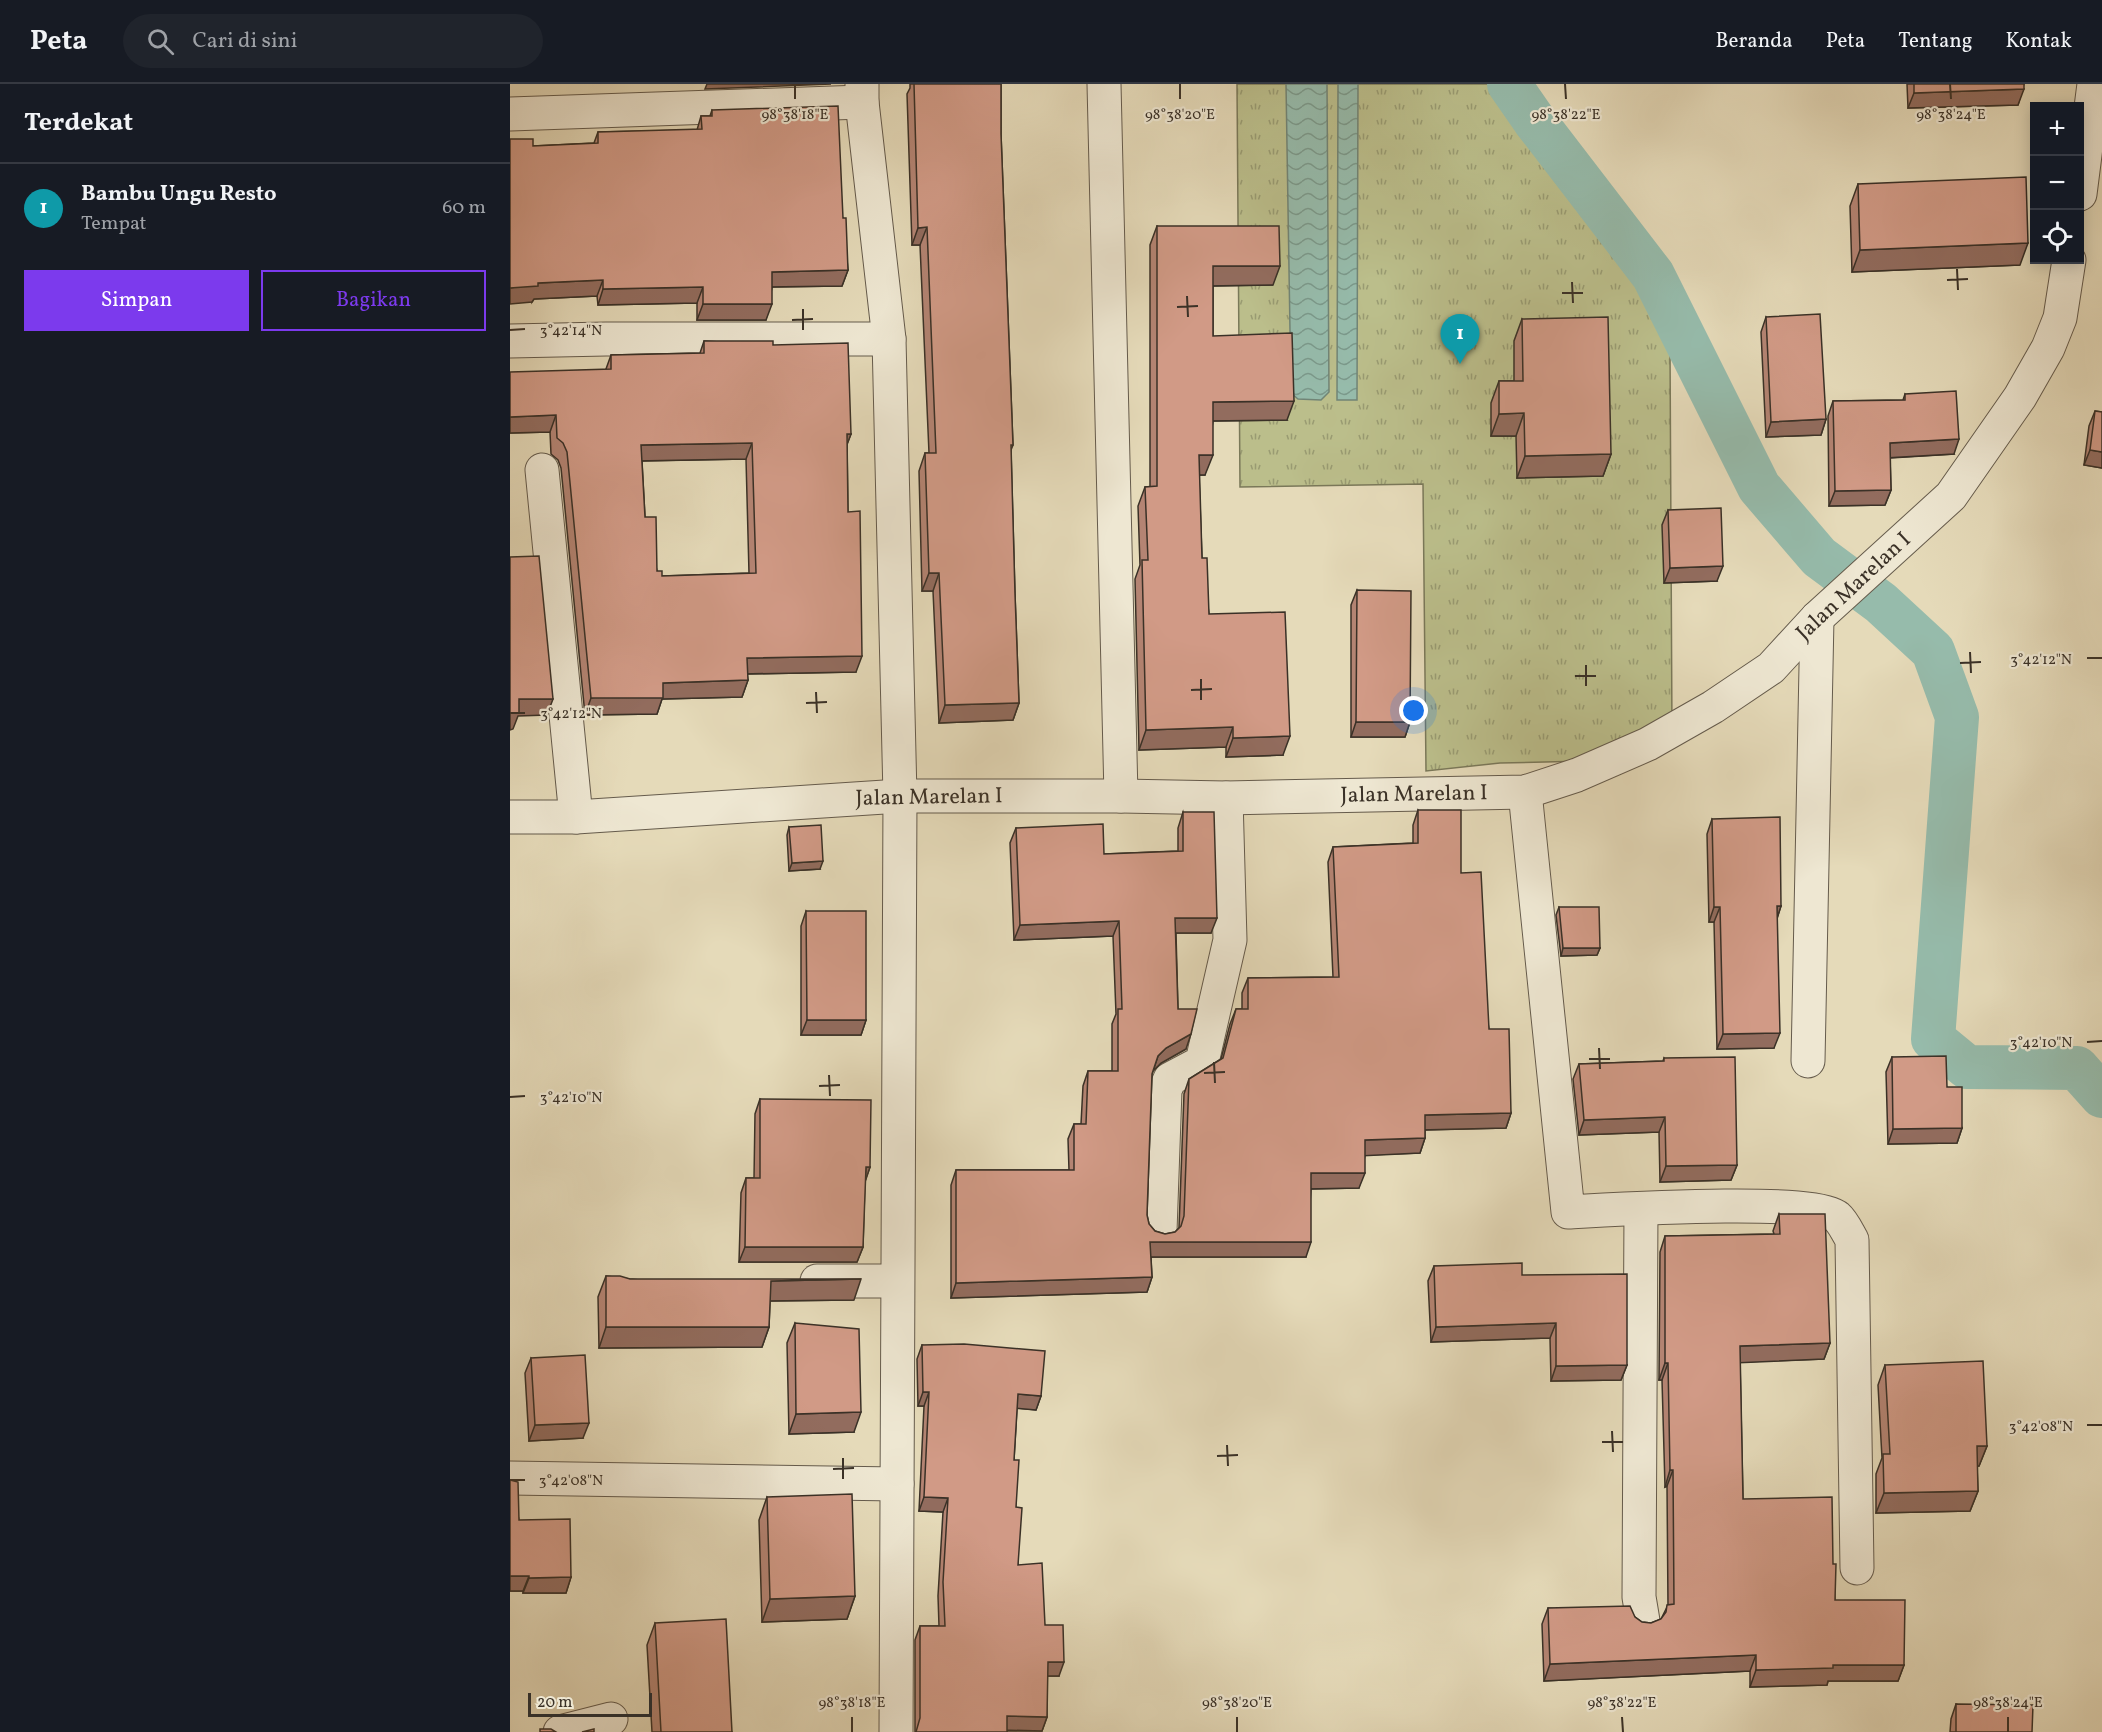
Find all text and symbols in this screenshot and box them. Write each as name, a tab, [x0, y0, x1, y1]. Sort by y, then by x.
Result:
search box	[123, 14, 543, 68]
text: Peta	[30, 22, 87, 61]
icon: search	[144, 25, 177, 58]
text: Cari di sini	[192, 26, 297, 57]
text: Beranda	[1715, 27, 1793, 56]
text: Peta	[1826, 27, 1865, 56]
text: Tentang	[1898, 27, 1973, 56]
text: Kontak	[2006, 27, 2072, 56]
map controls	[2030, 102, 2084, 264]
button: +	[2030, 102, 2084, 156]
text: Terdekat	[24, 105, 133, 141]
text: 98°38'18"E	[762, 105, 828, 126]
text: 98°38'20"E	[1145, 105, 1215, 126]
text: 98°38'22"E	[1531, 105, 1601, 126]
text: 98°38'24"E	[1916, 105, 1986, 126]
button: −	[2030, 156, 2084, 210]
text: Bambu Ungu Resto	[81, 179, 276, 210]
text: 1	[39, 194, 48, 222]
text: 60 m	[442, 194, 486, 222]
text: Tempat	[81, 210, 147, 238]
button: locate	[2030, 210, 2084, 264]
button: Simpan	[24, 270, 249, 331]
button: Bagikan	[261, 270, 486, 331]
pin: 1	[1440, 314, 1480, 364]
text: 3°42'14"N	[540, 321, 602, 342]
street label: Jalan Marelan I	[1790, 525, 1918, 649]
text: 3°42'12"N	[2010, 650, 2072, 671]
your location	[1399, 696, 1428, 725]
text: 3°42'12"N	[540, 704, 602, 725]
street label: Jalan Marelan I	[1340, 778, 1488, 812]
street label: Jalan Marelan I	[855, 781, 1003, 815]
text: 3°42'10"N	[2010, 1033, 2072, 1054]
text: 3°42'10"N	[540, 1088, 602, 1109]
text: 3°42'08"N	[2009, 1417, 2073, 1438]
text: 3°42'08"N	[539, 1471, 603, 1492]
scale bar	[528, 1690, 652, 1718]
text: 20 m	[537, 1692, 572, 1714]
text: 98°38'18"E	[819, 1693, 885, 1714]
text: 98°38'20"E	[1202, 1693, 1272, 1714]
text: 98°38'22"E	[1587, 1693, 1657, 1714]
text: 98°38'24"E	[1973, 1693, 2043, 1714]

